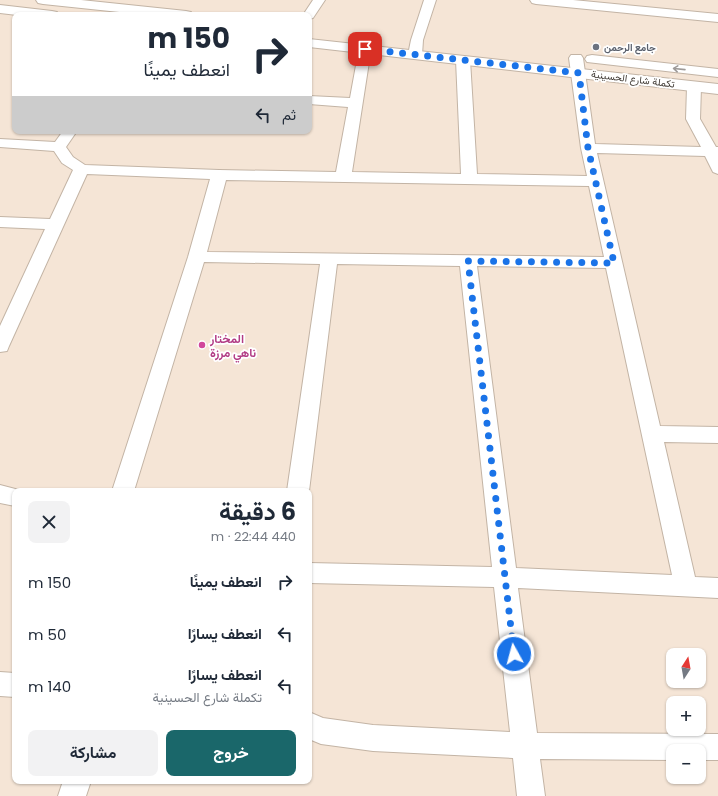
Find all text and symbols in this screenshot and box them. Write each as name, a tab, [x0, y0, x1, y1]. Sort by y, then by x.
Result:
text: 150 m	[147, 19, 230, 58]
icon: right	[244, 28, 296, 80]
pin	[348, 32, 382, 66]
icon: arrive	[354, 38, 376, 60]
place label: جامع الرحمن	[604, 40, 656, 55]
marker: جامع الرحمن	[591, 42, 601, 52]
text: انعطف يمينًا	[143, 57, 230, 82]
one-way arrow	[673, 65, 686, 73]
street label: تكملة شارع الحسينية	[590, 66, 676, 92]
icon: left	[252, 104, 274, 126]
text: ثم	[282, 104, 296, 125]
place label: المختار ناهي مرزة	[209, 330, 257, 363]
marker: المختار ناهي مرزة	[197, 340, 207, 350]
text: 6 دقيقة	[219, 495, 296, 528]
button: close	[28, 501, 70, 543]
text: 440 m · 22:44	[211, 527, 296, 546]
text: انعطف يمينًا	[190, 571, 262, 592]
icon: right	[274, 571, 296, 593]
text: 150 m	[28, 572, 71, 593]
text: انعطف يسارًا	[188, 623, 262, 644]
icon: left	[274, 623, 296, 645]
text: 50 m	[28, 624, 66, 645]
position arrow	[493, 633, 535, 675]
north arrow	[666, 648, 706, 688]
map controls	[666, 648, 706, 784]
text: انعطف يسارًا	[188, 664, 262, 685]
icon: left	[274, 675, 296, 697]
text: 140 m	[28, 676, 71, 697]
text: تكملة شارع الحسينية	[152, 688, 262, 707]
button: +	[666, 696, 706, 736]
button: مشاركة	[28, 730, 158, 776]
button: خروج	[166, 730, 296, 776]
button: −	[666, 744, 706, 784]

